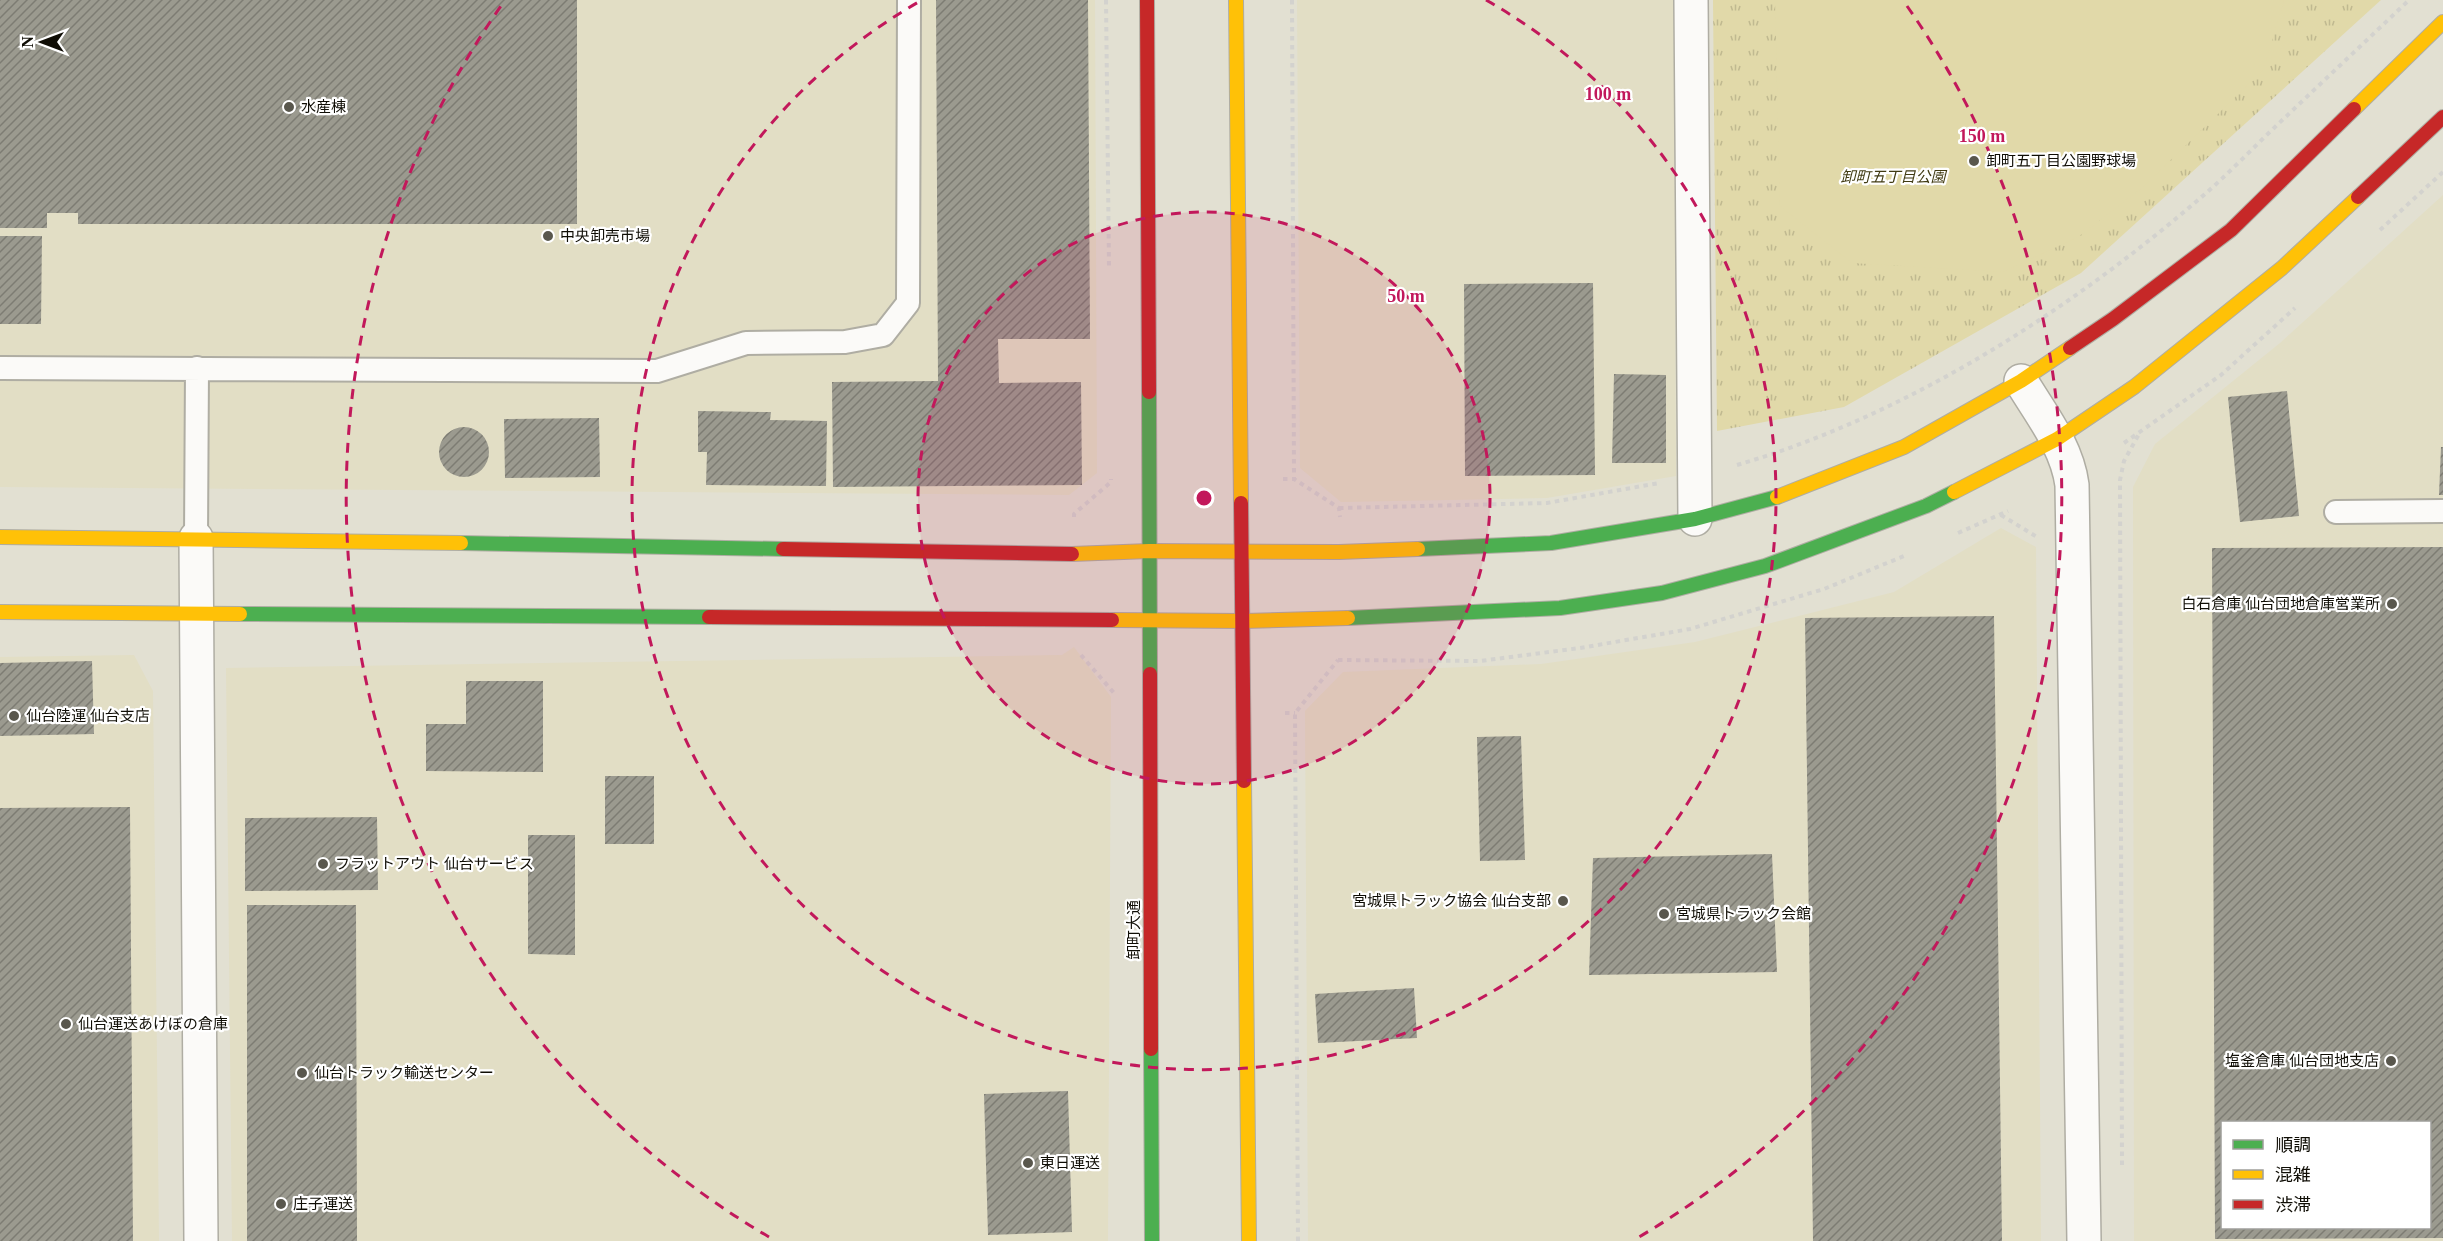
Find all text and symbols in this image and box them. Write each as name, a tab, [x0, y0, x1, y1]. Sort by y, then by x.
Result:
north arrow	[12, 12, 72, 72]
text: N	[19, 36, 36, 48]
text: 100 m	[1585, 84, 1631, 104]
place label: 水産棟	[301, 98, 346, 115]
marker: 水産棟	[282, 100, 296, 114]
text: 150 m	[1959, 126, 2005, 146]
place label: 卸町五丁目公園野球場	[1986, 153, 2136, 169]
marker: 卸町五丁目公園野球場	[1967, 154, 1981, 168]
park label: 卸町五丁目公園	[1840, 169, 1947, 185]
place label: 中央卸売市場	[560, 228, 650, 244]
marker: 中央卸売市場	[541, 229, 555, 243]
text: 50 m	[1387, 286, 1425, 306]
centre of rings	[1194, 488, 1214, 508]
place label: 白石倉庫 仙台団地倉庫営業所	[2181, 596, 2380, 612]
marker: 白石倉庫 仙台団地倉庫営業所	[2385, 597, 2399, 611]
place label: 仙台陸運 仙台支店	[26, 708, 150, 724]
marker: 仙台陸運 仙台支店	[7, 709, 21, 723]
place label: フラットアウト 仙台サービス	[335, 856, 534, 872]
marker: フラットアウト 仙台サービス	[316, 857, 330, 871]
place label: 宮城県トラック協会 仙台支部	[1352, 892, 1551, 909]
marker: 宮城県トラック協会 仙台支部	[1556, 894, 1570, 908]
street label: 卸町大通	[1126, 900, 1142, 960]
place label: 宮城県トラック会館	[1676, 906, 1811, 922]
marker: 宮城県トラック会館	[1657, 907, 1671, 921]
place label: 仙台運送あけぼの倉庫	[78, 1016, 228, 1032]
marker: 仙台運送あけぼの倉庫	[59, 1017, 73, 1031]
place label: 塩釜倉庫 仙台団地支店	[2225, 1052, 2379, 1069]
marker: 塩釜倉庫 仙台団地支店	[2384, 1054, 2398, 1068]
place label: 仙台トラック輸送センター	[314, 1064, 494, 1081]
marker: 仙台トラック輸送センター	[295, 1066, 309, 1080]
legend	[2221, 1121, 2431, 1229]
text: 順調	[2275, 1135, 2311, 1155]
place label: 東日運送	[1040, 1155, 1100, 1171]
marker: 東日運送	[1021, 1156, 1035, 1170]
text: 混雑	[2275, 1165, 2311, 1185]
text: 渋滞	[2275, 1195, 2311, 1215]
place label: 庄子運送	[293, 1196, 353, 1212]
marker: 庄子運送	[274, 1197, 288, 1211]

